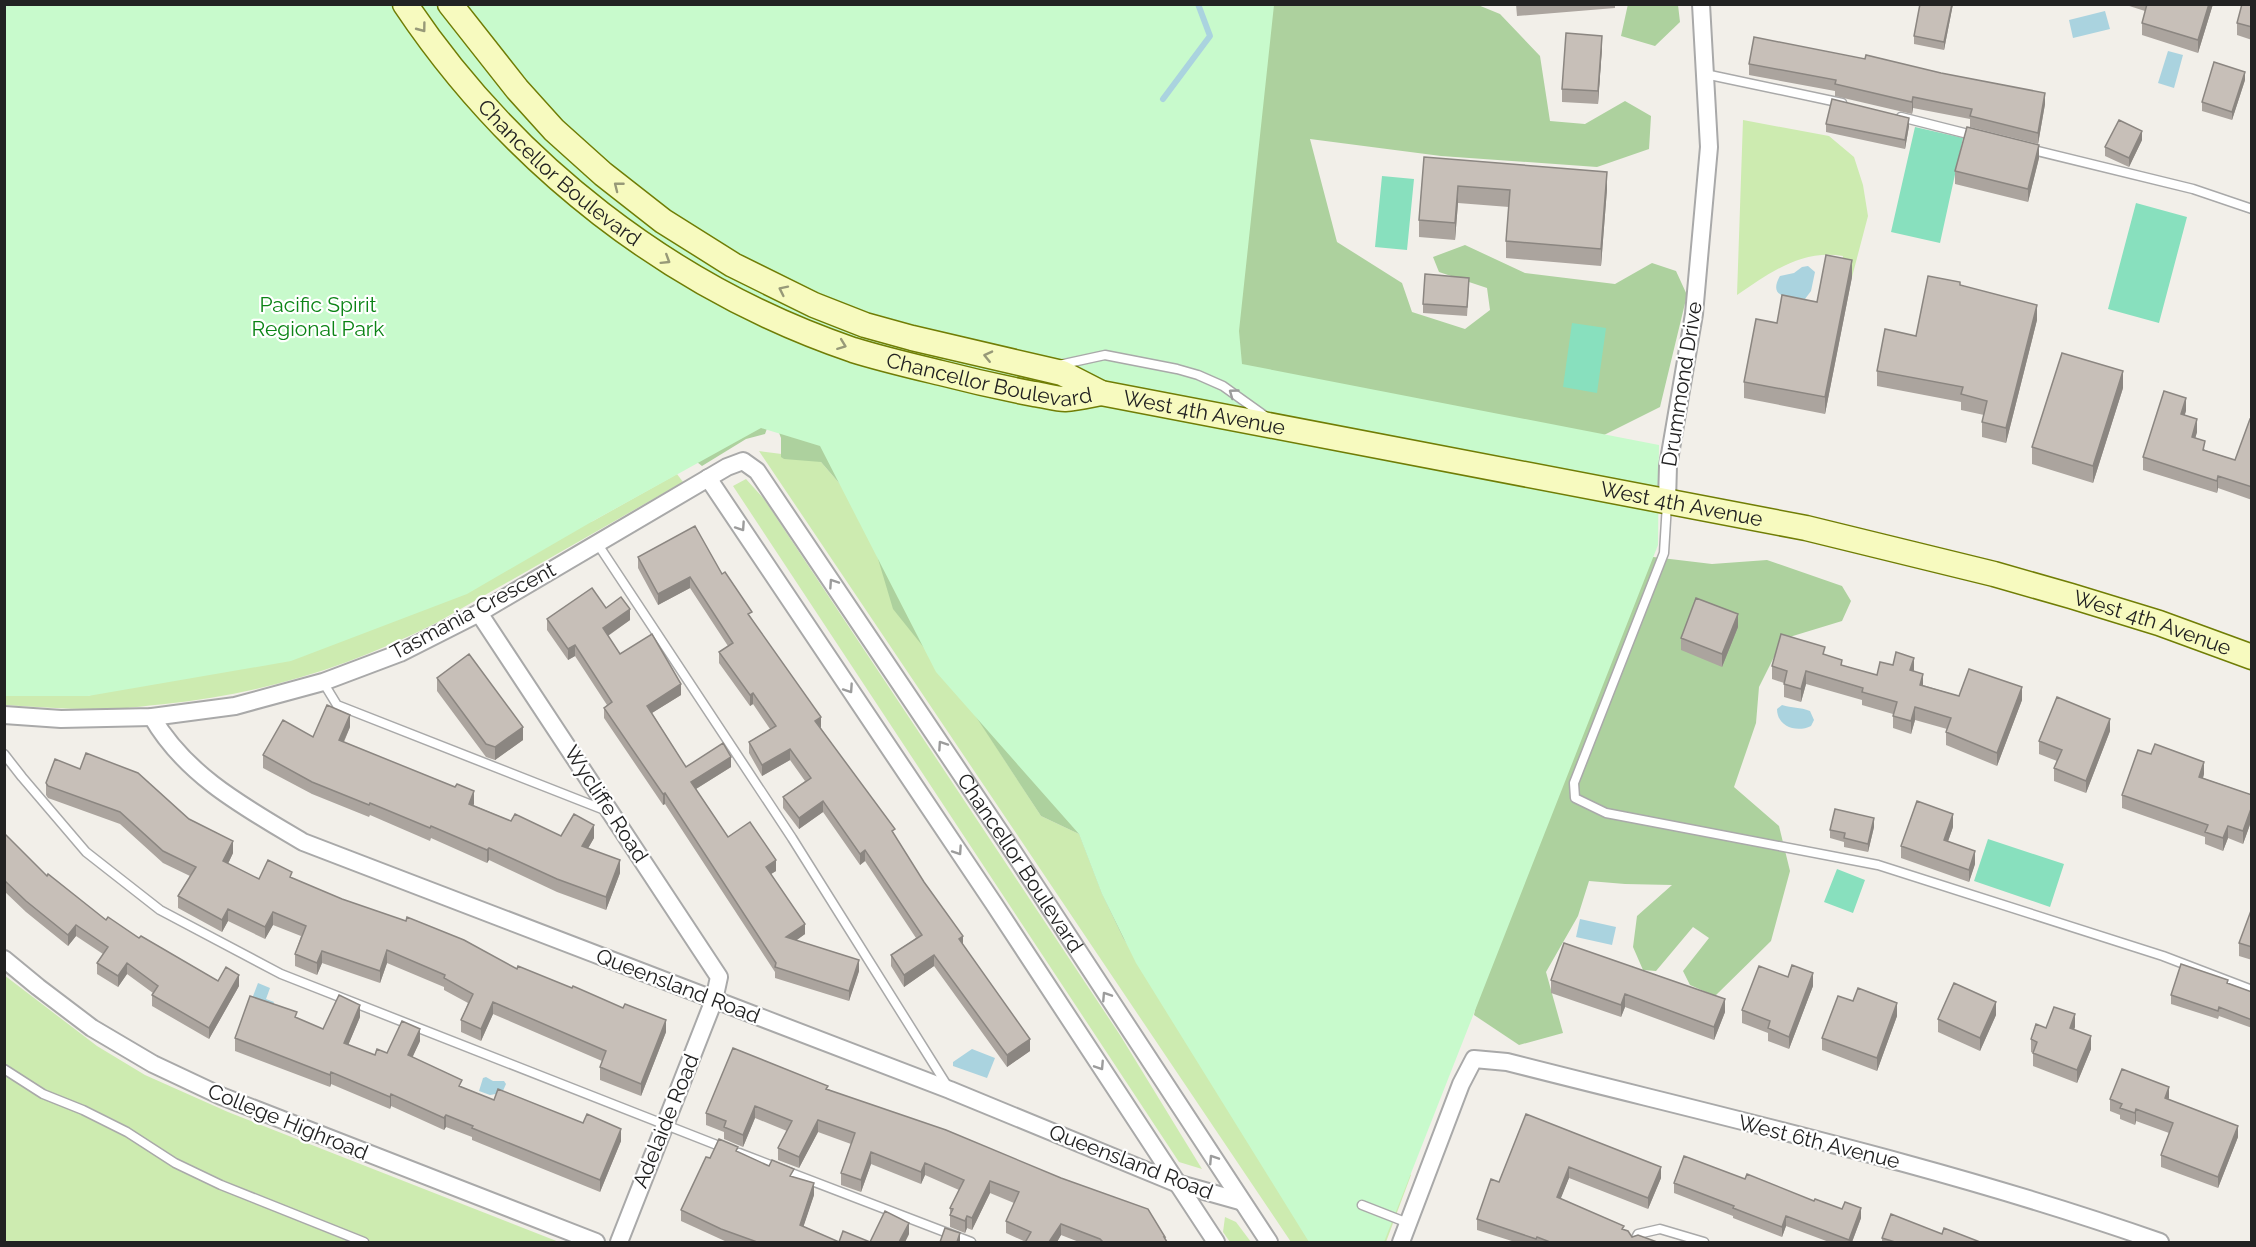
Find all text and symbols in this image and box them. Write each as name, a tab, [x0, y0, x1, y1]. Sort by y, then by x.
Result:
one-way arrow	[414, 21, 425, 32]
street label: Chancellor Boulevard	[473, 94, 646, 251]
one-way arrow	[614, 182, 625, 193]
one-way arrow	[660, 253, 670, 265]
one-way arrow	[778, 285, 789, 297]
park label: Pacific Spirit Regional Park	[252, 292, 384, 341]
street label: Drummond Drive	[1656, 300, 1707, 468]
one-way arrow	[835, 338, 846, 350]
street label: Chancellor Boulevard	[884, 347, 1094, 411]
one-way arrow	[983, 350, 993, 363]
street label: West 4th Avenue	[1121, 385, 1287, 440]
one-way arrow	[1228, 389, 1239, 400]
street label: West 4th Avenue	[1598, 476, 1765, 531]
one-way arrow	[734, 520, 745, 531]
street label: Tasmania Crescent	[386, 556, 560, 665]
one-way arrow	[829, 579, 840, 590]
street label: West 4th Avenue	[2071, 585, 2235, 660]
one-way arrow	[842, 682, 853, 693]
street label: Wycliffe Road	[559, 741, 654, 867]
one-way arrow	[937, 741, 949, 751]
street label: Chancellor Boulevard	[952, 768, 1089, 957]
one-way arrow	[951, 844, 962, 855]
street label: Queensland Road	[593, 943, 764, 1028]
one-way arrow	[1103, 991, 1114, 1002]
street label: Adelaide Road	[627, 1050, 704, 1191]
one-way arrow	[1092, 1060, 1104, 1070]
street label: College Highroad	[204, 1078, 372, 1165]
street label: West 6th Avenue	[1736, 1109, 1903, 1174]
street label: Queensland Road	[1046, 1119, 1217, 1204]
one-way arrow	[1208, 1155, 1220, 1165]

